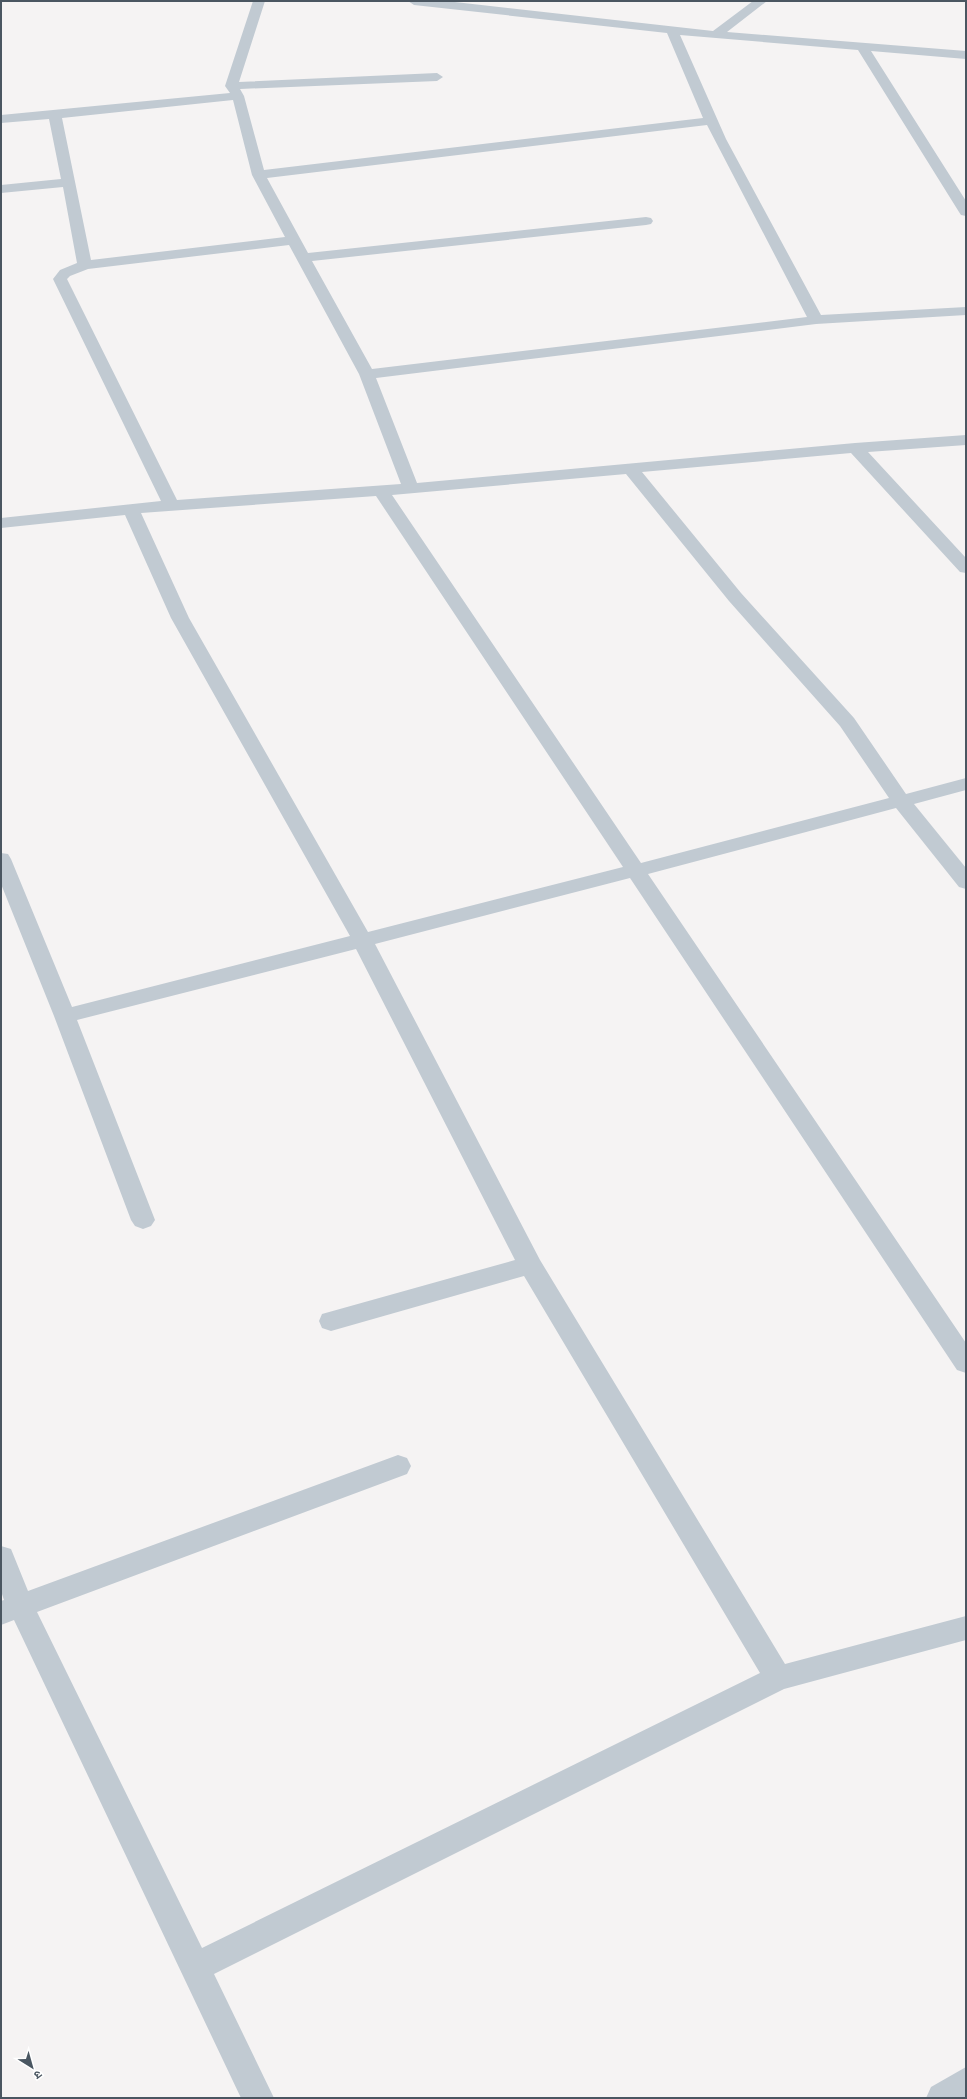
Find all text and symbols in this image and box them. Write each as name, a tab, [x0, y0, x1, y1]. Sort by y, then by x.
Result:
north arrow	[12, 2047, 52, 2087]
text: उ	[31, 2067, 44, 2082]

